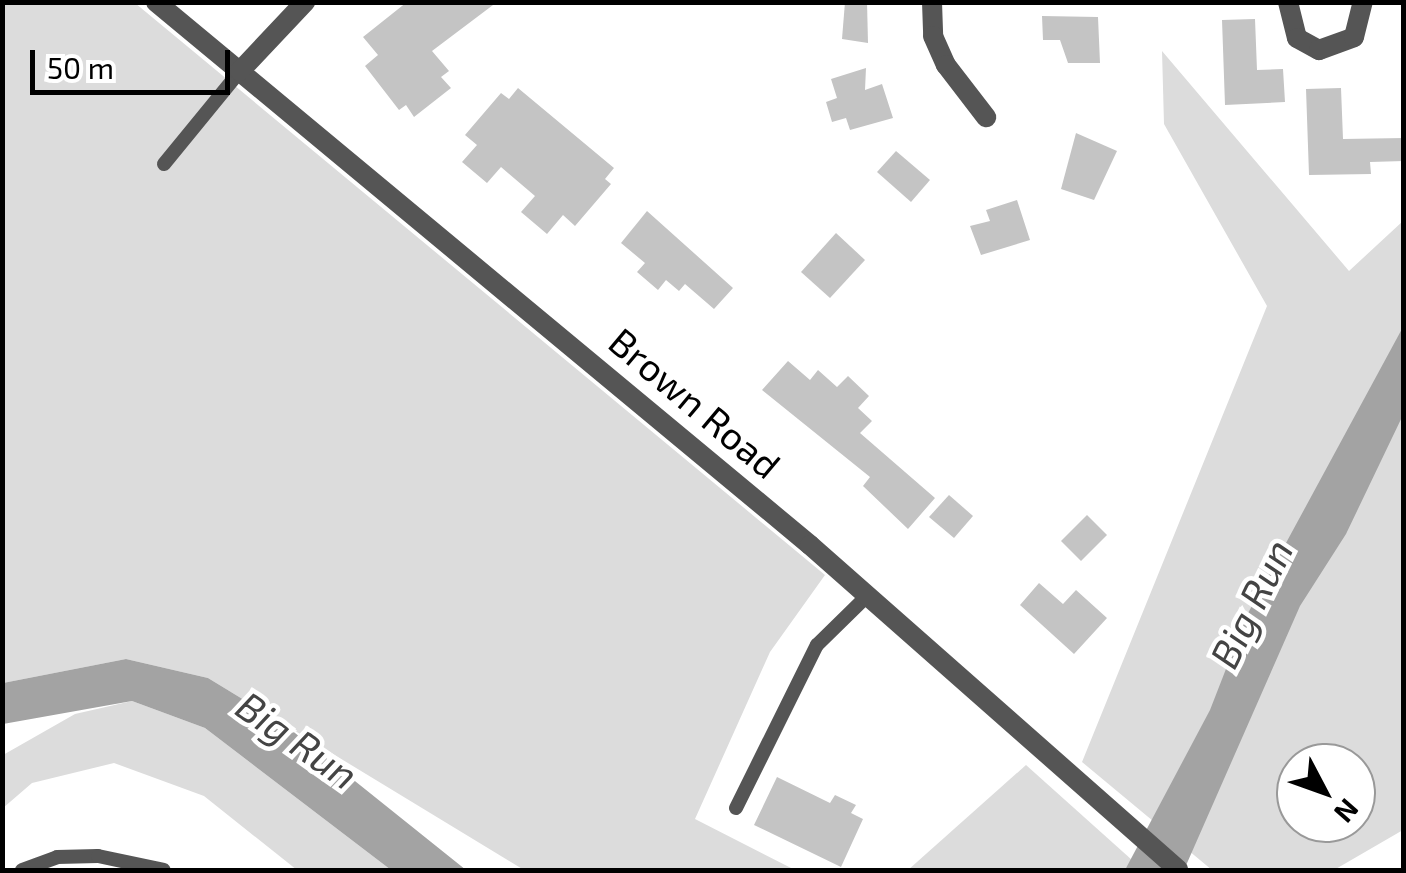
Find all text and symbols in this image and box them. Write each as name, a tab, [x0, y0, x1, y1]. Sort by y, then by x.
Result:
scale bar	[35, 30, 235, 92]
text: 50 m	[47, 49, 114, 85]
street label: Brown Road	[600, 318, 790, 488]
water label: Big Run	[1198, 531, 1302, 675]
water label: Big Run	[228, 680, 368, 798]
north arrow	[1276, 743, 1376, 843]
text: N	[1328, 793, 1367, 830]

